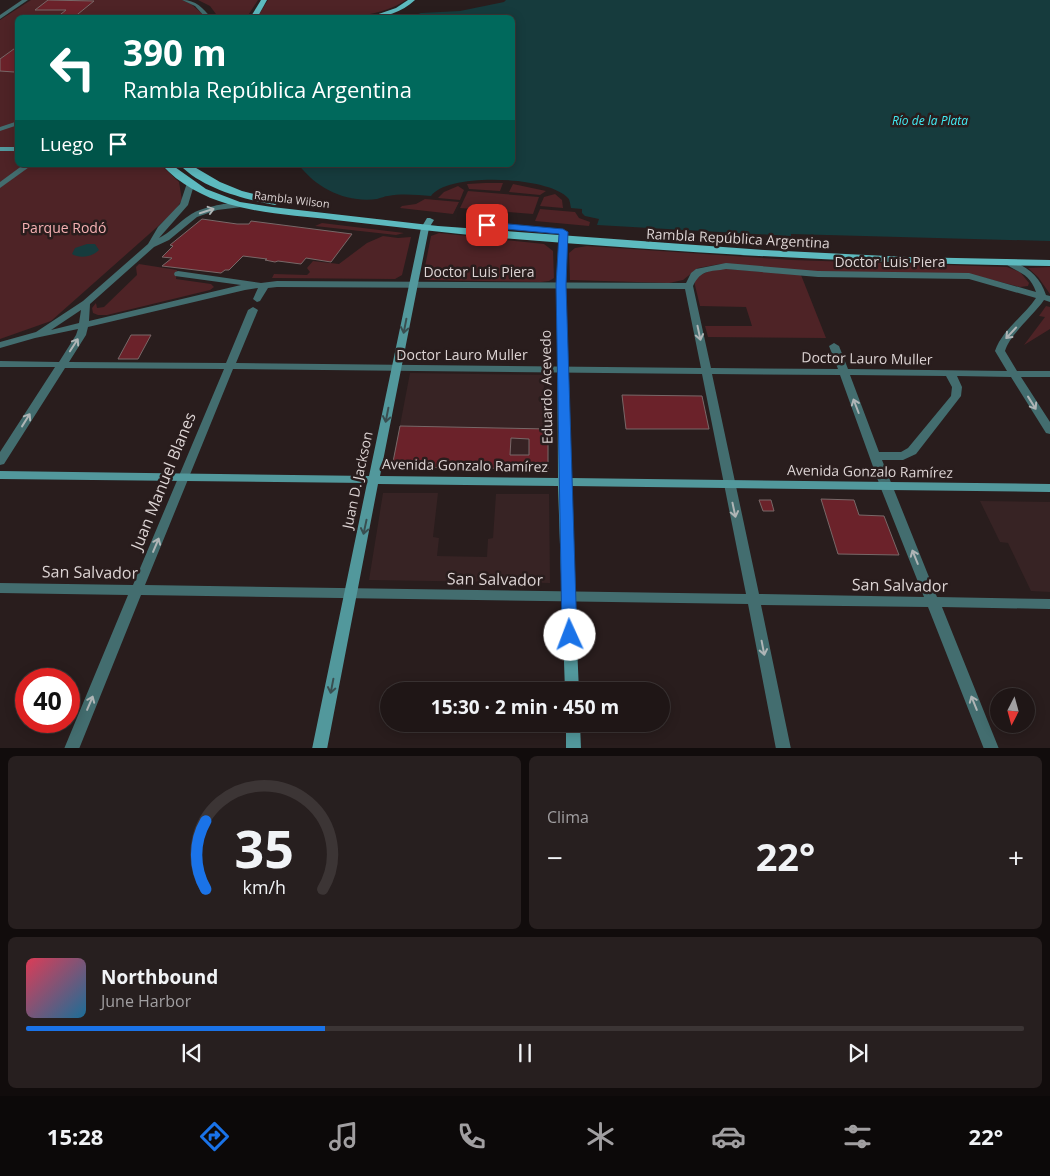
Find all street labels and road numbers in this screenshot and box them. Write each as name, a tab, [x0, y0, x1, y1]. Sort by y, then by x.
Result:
street label: Rambla Wilson	[253, 187, 331, 211]
street label: Rambla República Argentina	[646, 224, 830, 252]
street label: Doctor Luis Piera	[834, 252, 946, 271]
street label: Doctor Luis Piera	[423, 262, 535, 281]
street label: Eduardo Acevedo	[536, 330, 556, 444]
street label: Doctor Lauro Muller	[396, 345, 528, 364]
street label: Doctor Lauro Muller	[801, 347, 933, 369]
street label: Juan Manuel Blanes	[125, 409, 201, 555]
street label: Juan D. Jackson	[337, 430, 377, 532]
street label: Avenida Gonzalo Ramírez	[382, 454, 549, 476]
street label: Avenida Gonzalo Ramírez	[787, 460, 954, 482]
street label: San Salvador	[42, 560, 139, 584]
street label: San Salvador	[447, 567, 544, 591]
street label: San Salvador	[852, 573, 949, 597]

